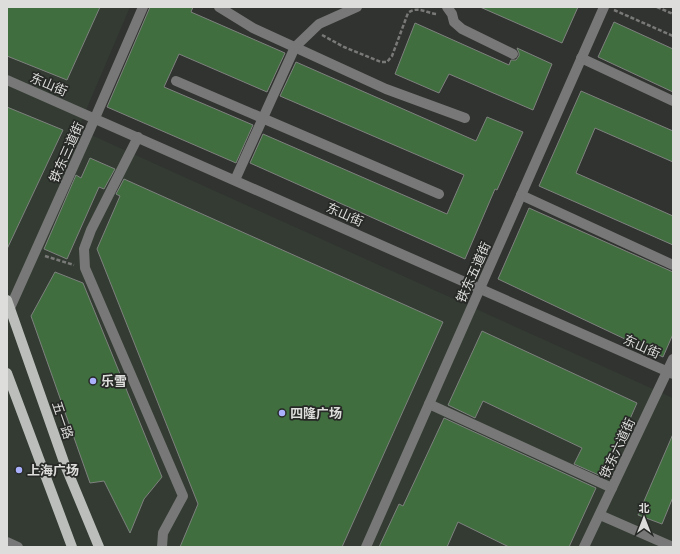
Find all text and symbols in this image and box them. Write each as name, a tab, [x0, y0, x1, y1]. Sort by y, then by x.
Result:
street label: 东山街	[28, 68, 70, 100]
street label: 铁东三道街	[45, 119, 87, 185]
street label: 东山街	[324, 198, 366, 230]
street label: 铁东五道街	[452, 239, 494, 305]
street label: 东山街	[621, 330, 663, 362]
place label: 乐雪	[101, 372, 127, 390]
marker: 乐雪	[88, 376, 98, 386]
street label: 五一路	[48, 399, 78, 441]
place label: 四隆广场	[290, 404, 342, 422]
marker: 四隆广场	[277, 408, 287, 418]
street label: 铁东六道街	[595, 415, 639, 481]
place label: 上海广场	[27, 461, 79, 479]
marker: 上海广场	[14, 465, 24, 475]
north arrow	[624, 498, 664, 538]
text: 北	[639, 500, 650, 515]

